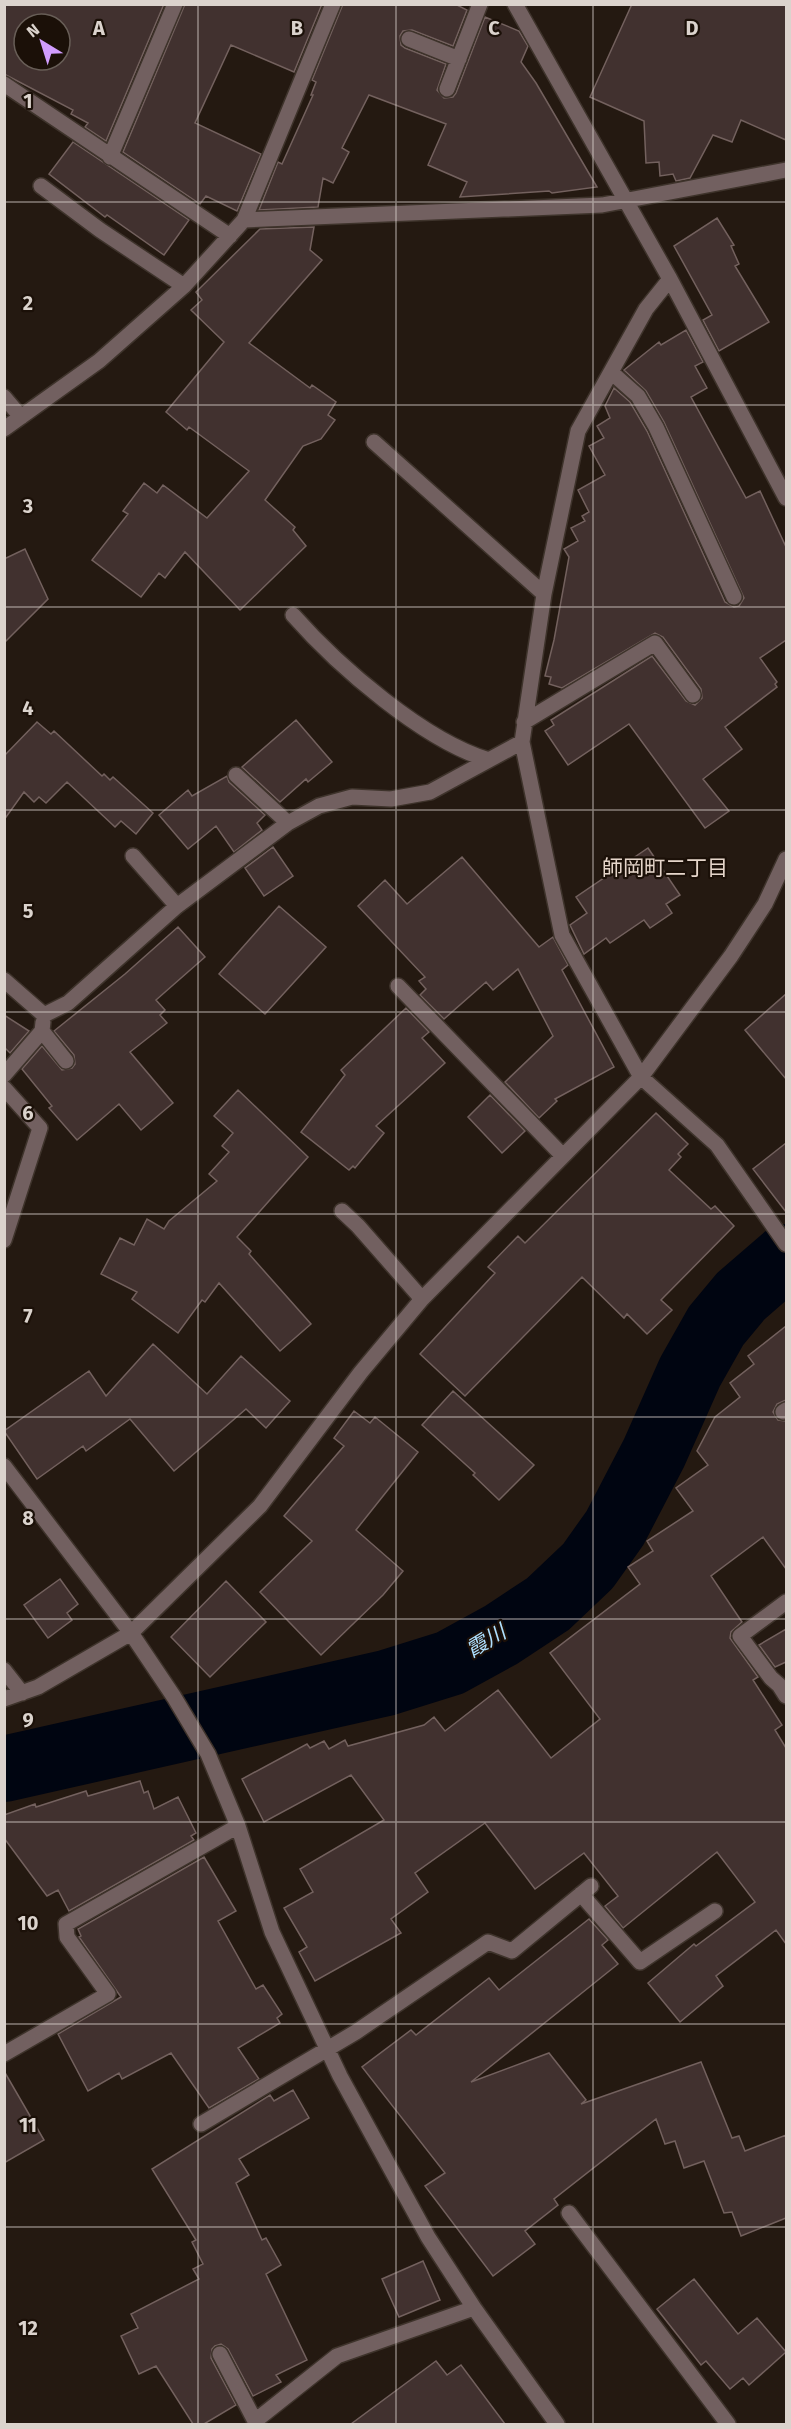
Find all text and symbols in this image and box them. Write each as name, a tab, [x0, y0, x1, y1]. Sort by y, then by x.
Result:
north arrow	[12, 12, 72, 72]
text: A	[92, 16, 106, 40]
text: B	[291, 16, 303, 40]
text: C	[488, 16, 500, 40]
text: D	[685, 16, 699, 40]
text: N	[23, 20, 43, 41]
text: 1	[23, 89, 33, 113]
text: 2	[23, 291, 33, 315]
text: 3	[22, 494, 33, 518]
text: 4	[22, 696, 34, 720]
district label: 師岡町二丁目	[602, 855, 728, 881]
text: 5	[23, 899, 34, 923]
text: 6	[22, 1101, 34, 1125]
text: 7	[23, 1304, 33, 1328]
text: 8	[22, 1506, 34, 1530]
water label: 霞川	[461, 1618, 512, 1663]
text: 9	[22, 1708, 34, 1732]
text: 10	[18, 1911, 38, 1935]
text: 11	[19, 2113, 37, 2137]
text: 12	[18, 2316, 38, 2340]

